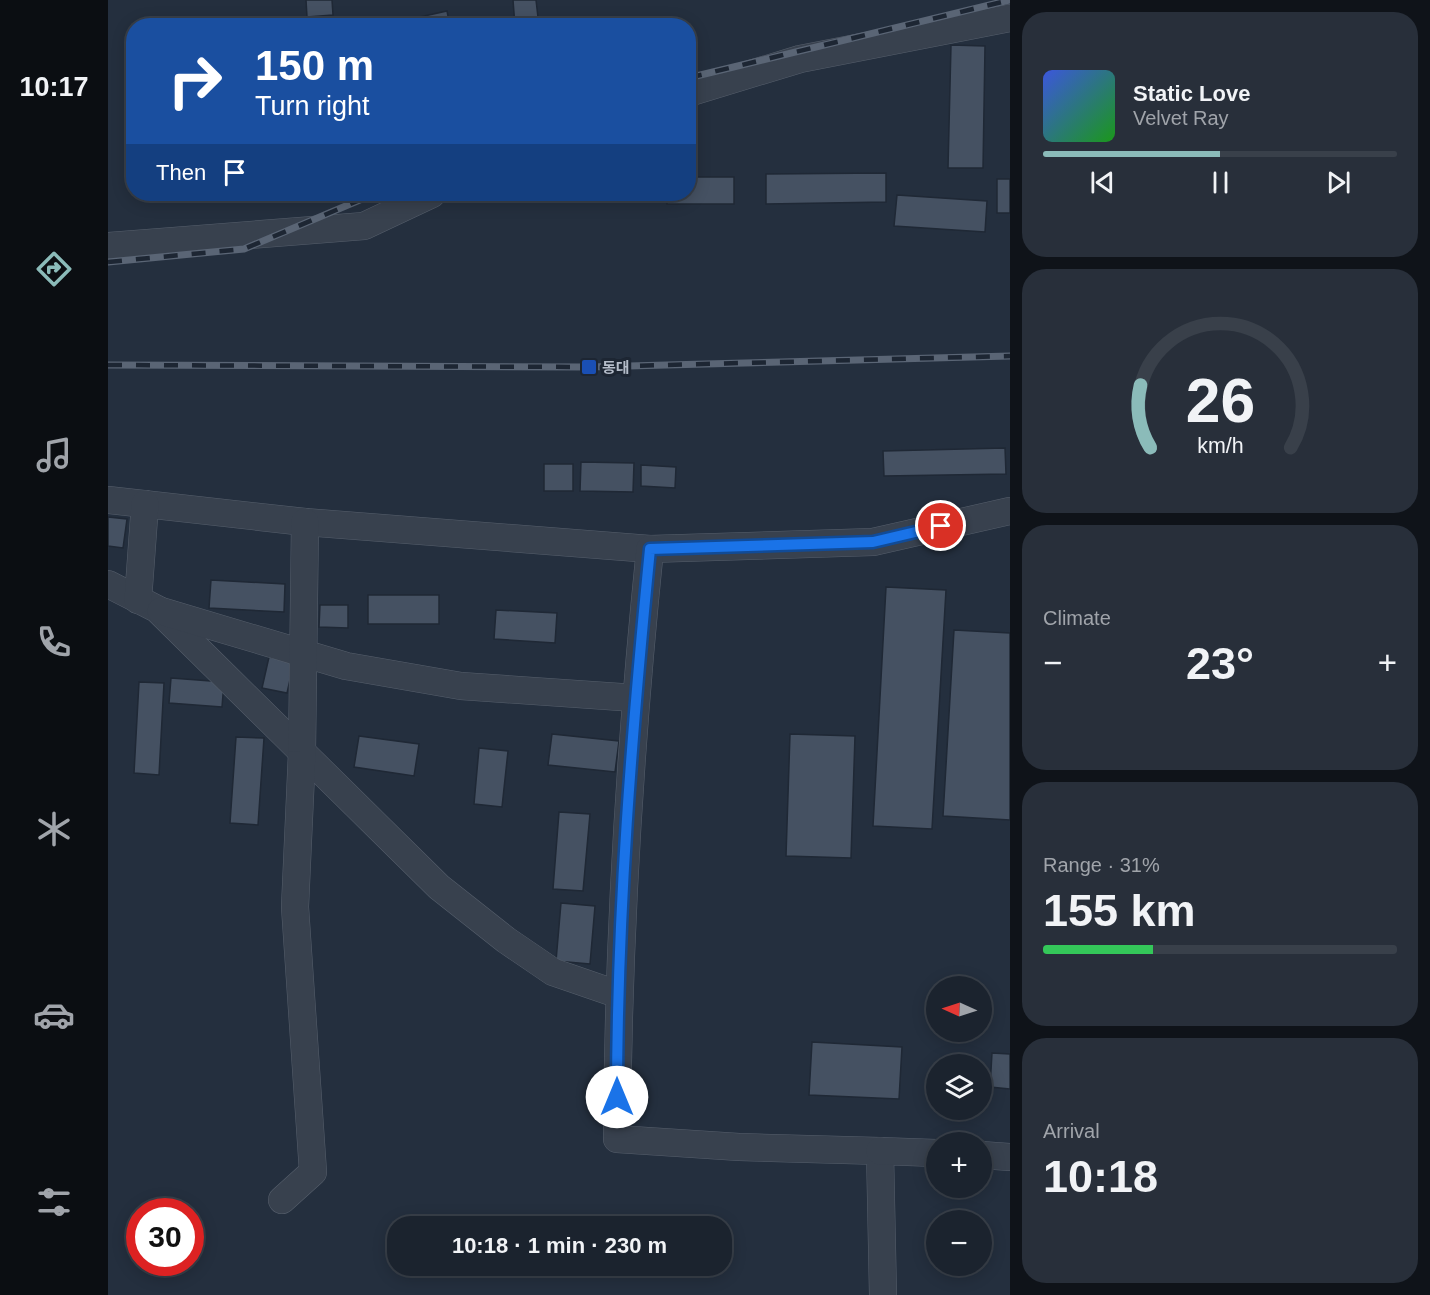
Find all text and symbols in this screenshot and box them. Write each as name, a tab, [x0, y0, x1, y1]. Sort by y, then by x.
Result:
icon: right	[156, 42, 234, 120]
text: 150 m	[255, 42, 374, 89]
text: 10:17	[19, 72, 89, 102]
text: Static Love	[1133, 81, 1250, 106]
text: Turn right	[255, 91, 370, 121]
text: Velvet Ray	[1133, 107, 1229, 129]
icon: arrive	[218, 156, 251, 189]
text: Then	[156, 160, 206, 185]
icon: previous	[1086, 166, 1119, 199]
icon: pause	[1204, 166, 1237, 199]
icon: next	[1322, 166, 1355, 199]
icon: directions	[33, 248, 75, 290]
marker: 동대	[580, 358, 598, 376]
place label: 동대	[602, 359, 630, 376]
text: 26	[1185, 366, 1255, 435]
icon: music	[33, 434, 75, 476]
text: km/h	[1197, 434, 1243, 458]
pin	[915, 500, 966, 551]
icon: arrive	[924, 509, 957, 542]
text: Climate	[1043, 607, 1111, 629]
icon: phone	[33, 621, 75, 663]
text: 23°	[1186, 638, 1254, 689]
text: −	[1043, 644, 1062, 681]
text: +	[1378, 644, 1397, 681]
icon: climate	[33, 808, 75, 850]
text: Range · 31%	[1043, 854, 1160, 876]
text: 155 km	[1043, 885, 1196, 936]
north arrow	[926, 976, 992, 1042]
map controls	[926, 976, 992, 1276]
icon: car	[33, 994, 75, 1036]
button: layers	[926, 1054, 992, 1120]
position arrow	[585, 1065, 649, 1129]
text: Arrival	[1043, 1120, 1100, 1142]
button: +	[926, 1132, 992, 1198]
text: 10:18	[1043, 1151, 1158, 1202]
icon: filters	[33, 1181, 75, 1223]
speed limit sign: 30	[126, 1198, 204, 1276]
button: −	[926, 1210, 992, 1276]
text: 10:18 · 1 min · 230 m	[452, 1233, 667, 1258]

